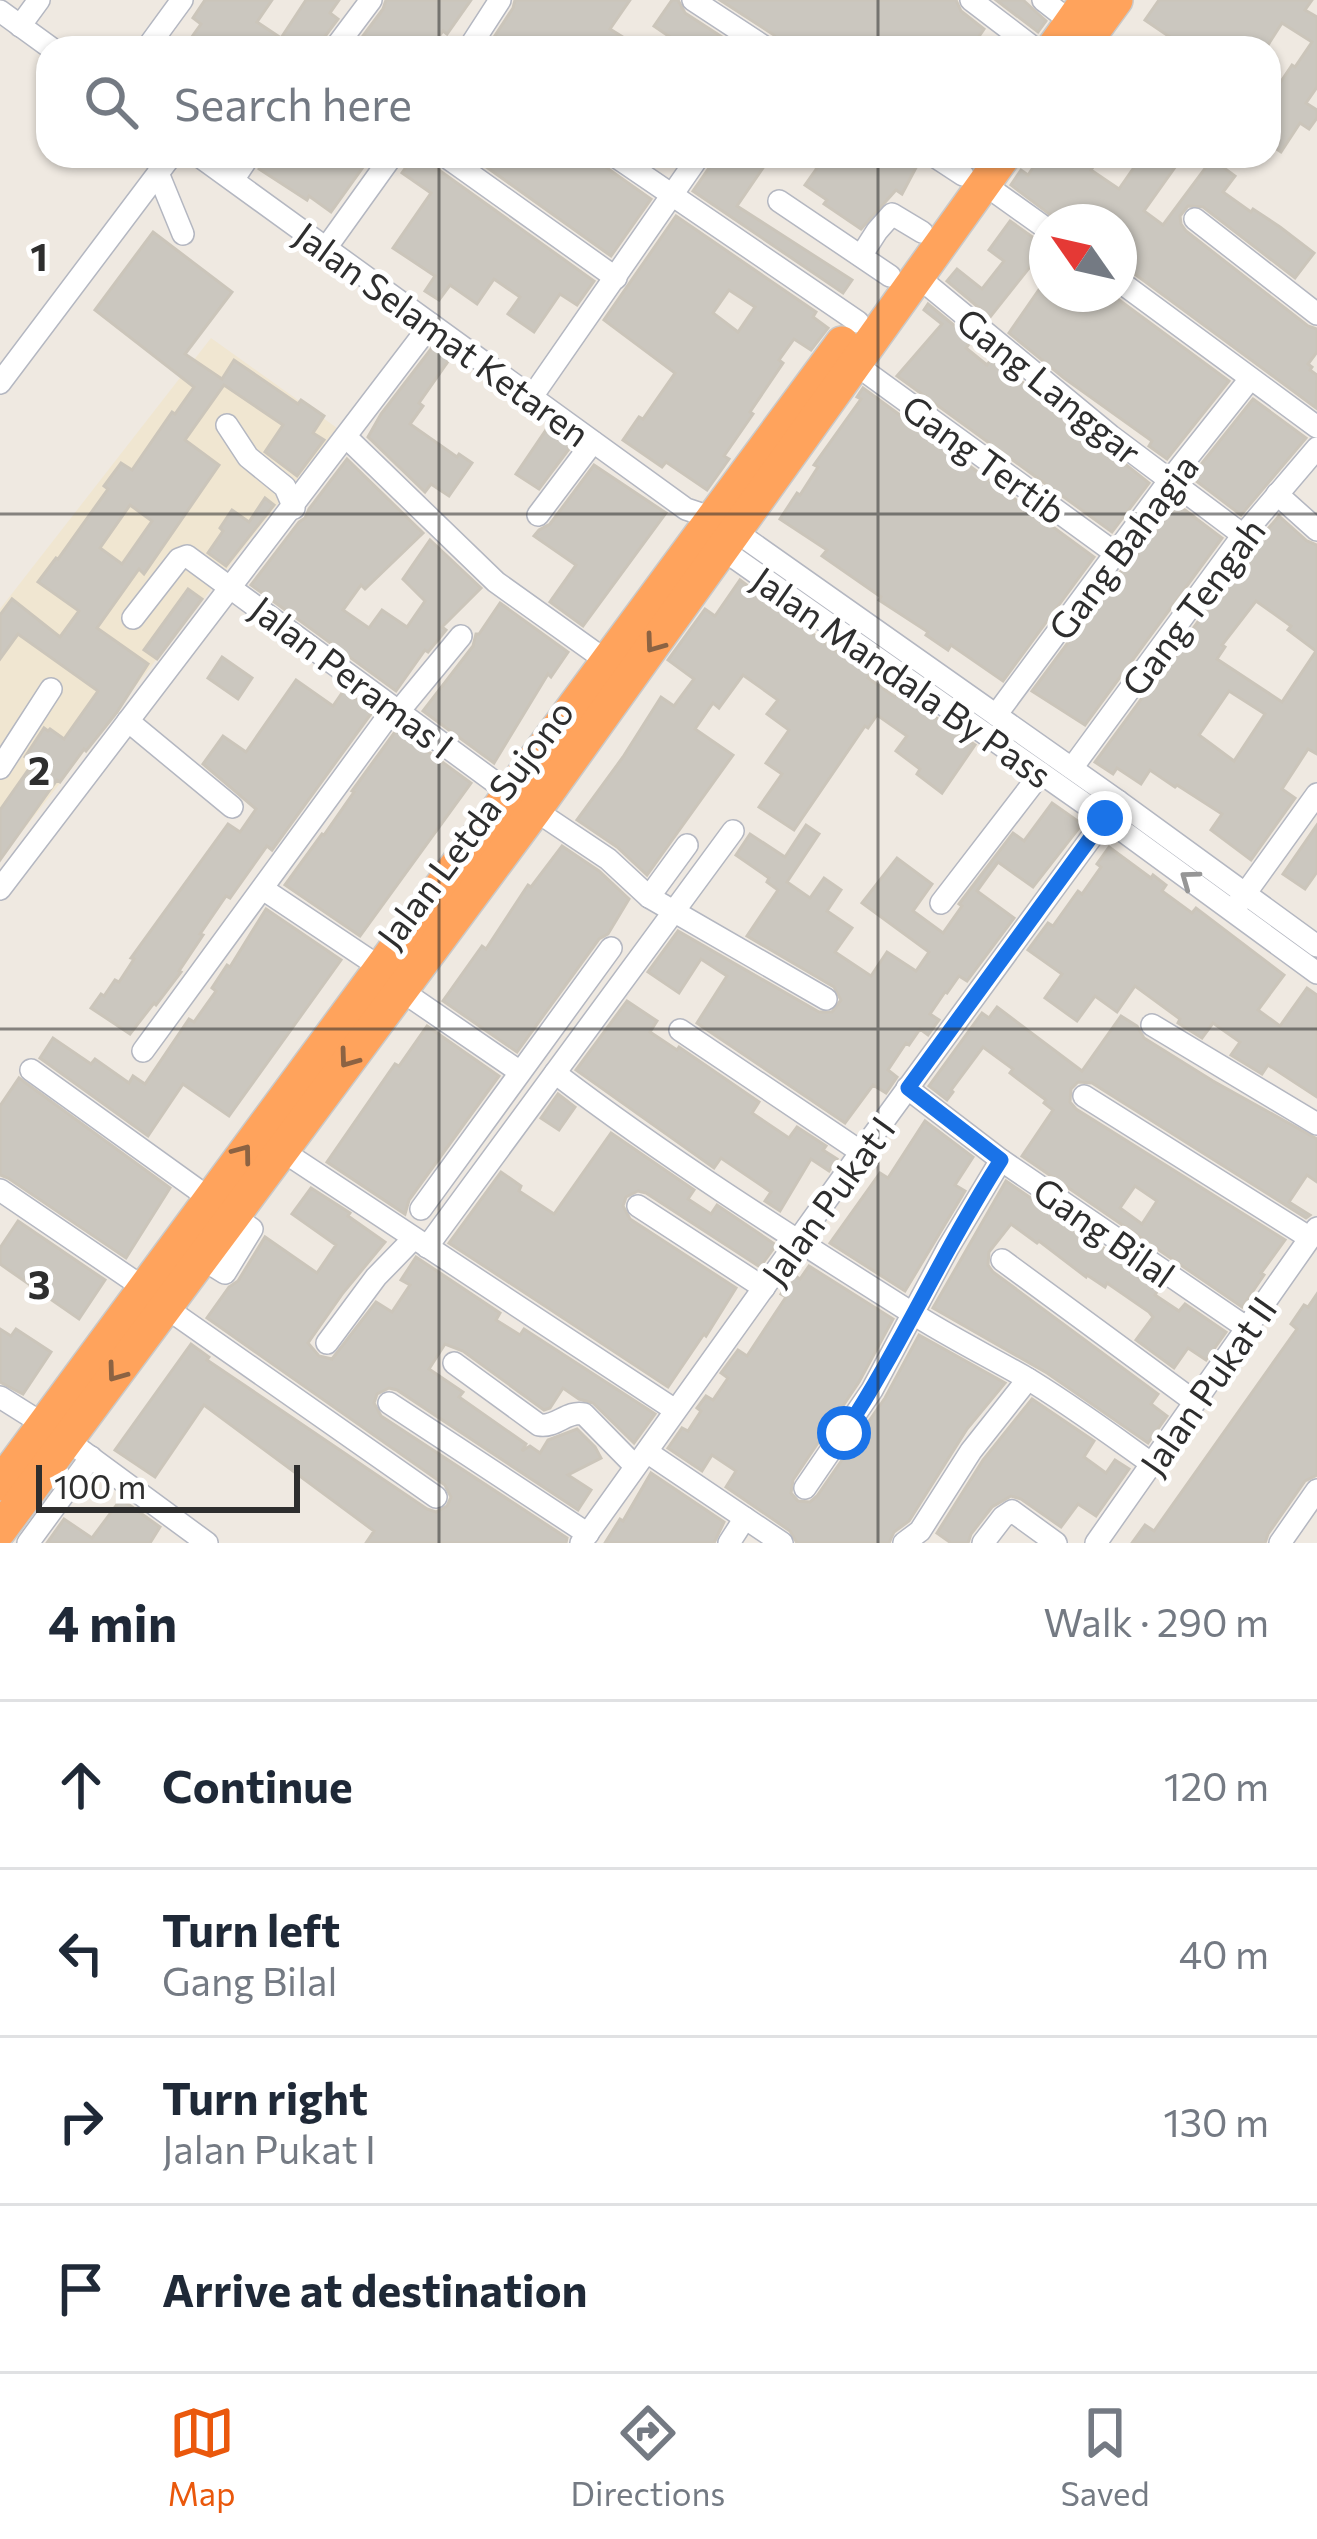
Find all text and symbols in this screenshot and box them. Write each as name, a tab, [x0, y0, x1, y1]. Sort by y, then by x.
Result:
search box	[36, 36, 1281, 168]
icon: search	[78, 69, 144, 135]
text: Search here	[174, 75, 412, 130]
north arrow	[1029, 204, 1137, 312]
street label: Jalan Selamat Ketaren	[287, 211, 599, 455]
text: 1	[30, 231, 48, 279]
street label: Gang Langgar	[949, 297, 1151, 473]
street label: Gang Tertib	[895, 384, 1075, 532]
street label: Gang Bahagia	[1038, 444, 1206, 648]
street label: Gang Tengah	[1111, 509, 1273, 703]
street label: Jalan Mandala By Pass	[745, 556, 1061, 796]
street label: Jalan Peramas I	[243, 586, 463, 766]
one-way arrow	[646, 631, 668, 653]
street label: Jalan Letda Sujono	[366, 690, 582, 956]
text: 2	[28, 745, 50, 793]
route end	[1078, 791, 1132, 845]
one-way arrow	[1181, 871, 1202, 893]
one-way arrow	[340, 1046, 362, 1067]
street label: Jalan Pukat I	[751, 1107, 903, 1293]
one-way arrow	[229, 1144, 251, 1166]
street label: Gang Bilal	[1026, 1167, 1184, 1295]
text: 3	[28, 1259, 50, 1307]
street label: Jalan Pukat II	[1129, 1287, 1285, 1483]
one-way arrow	[108, 1360, 130, 1381]
route start	[817, 1406, 871, 1460]
scale bar	[36, 1459, 300, 1512]
text: 100 m	[54, 1465, 146, 1506]
text: 4 min	[48, 1590, 177, 1653]
text: Walk · 290 m	[1044, 1597, 1269, 1645]
icon: ahead	[48, 1752, 114, 1818]
text: Continue	[162, 1757, 353, 1812]
text: 120 m	[1164, 1761, 1269, 1809]
text: Turn left	[162, 1901, 340, 1956]
icon: left	[48, 1920, 114, 1986]
text: 40 m	[1179, 1929, 1269, 1977]
text: Gang Bilal	[162, 1956, 337, 2004]
text: Turn right	[162, 2069, 368, 2124]
icon: right	[48, 2088, 114, 2154]
text: 130 m	[1163, 2097, 1269, 2145]
text: Jalan Pukat I	[162, 2124, 376, 2172]
icon: arrive	[48, 2256, 114, 2322]
text: Arrive at destination	[162, 2261, 588, 2316]
tab: Map	[168, 2400, 236, 2513]
tab: Directions	[571, 2400, 725, 2513]
tab: Saved	[1060, 2400, 1149, 2513]

